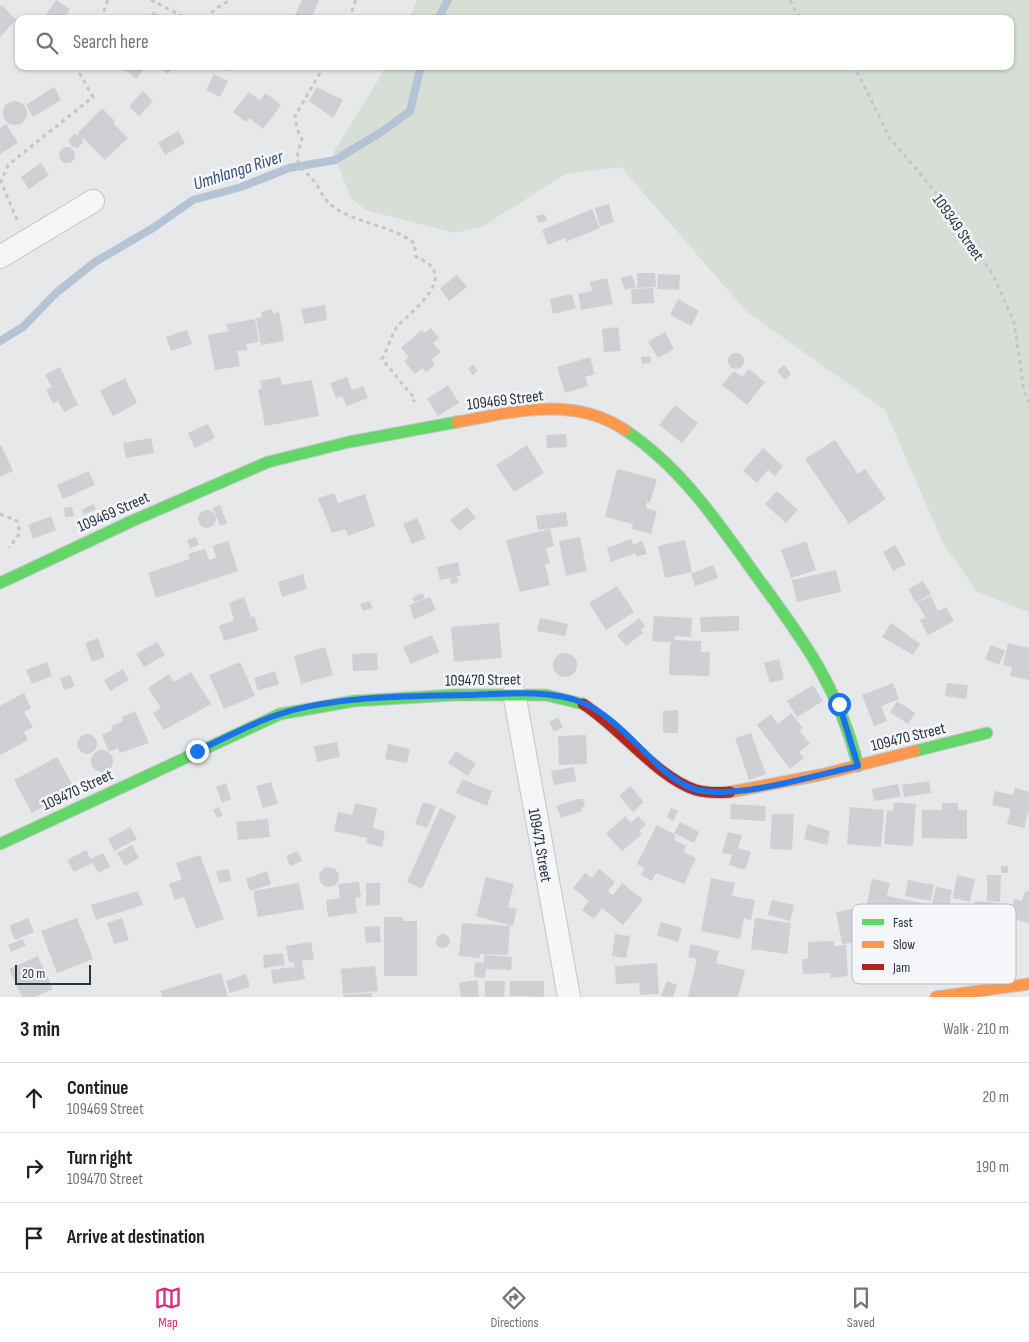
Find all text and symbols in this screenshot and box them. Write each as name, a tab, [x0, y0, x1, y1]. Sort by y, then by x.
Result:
search box	[15, 15, 1014, 70]
icon: search	[33, 29, 61, 57]
text: Search here	[73, 31, 149, 54]
water label: Umhlanga River	[191, 146, 287, 195]
street label: 109349 Street	[928, 191, 988, 265]
street label: 109469 Street	[466, 386, 545, 415]
street label: 109469 Street	[75, 488, 153, 537]
street label: 109470 Street	[445, 670, 521, 691]
route start	[828, 693, 851, 716]
street label: 109470 Street	[869, 719, 948, 756]
route end	[186, 740, 209, 763]
street label: 109470 Street	[39, 766, 116, 815]
street label: 109471 Street	[524, 807, 555, 884]
legend	[852, 904, 1016, 984]
text: Fast	[893, 914, 913, 931]
text: Slow	[893, 936, 915, 953]
text: Jam	[892, 959, 910, 976]
scale bar	[15, 962, 91, 985]
text: 20 m	[22, 965, 45, 982]
text: 3 min	[20, 1017, 60, 1042]
text: Walk · 210 m	[943, 1020, 1009, 1039]
text: Continue	[67, 1077, 128, 1100]
icon: ahead	[20, 1084, 48, 1112]
text: 20 m	[982, 1088, 1009, 1107]
text: 109469 Street	[67, 1100, 144, 1119]
text: Turn right	[67, 1147, 132, 1170]
icon: right	[20, 1154, 48, 1182]
text: 190 m	[976, 1158, 1009, 1177]
text: 109470 Street	[67, 1170, 143, 1189]
icon: arrive	[20, 1224, 48, 1252]
text: Arrive at destination	[67, 1226, 205, 1249]
tab: Map	[154, 1284, 182, 1331]
tab: Directions	[490, 1284, 539, 1331]
tab: Saved	[847, 1284, 875, 1331]

